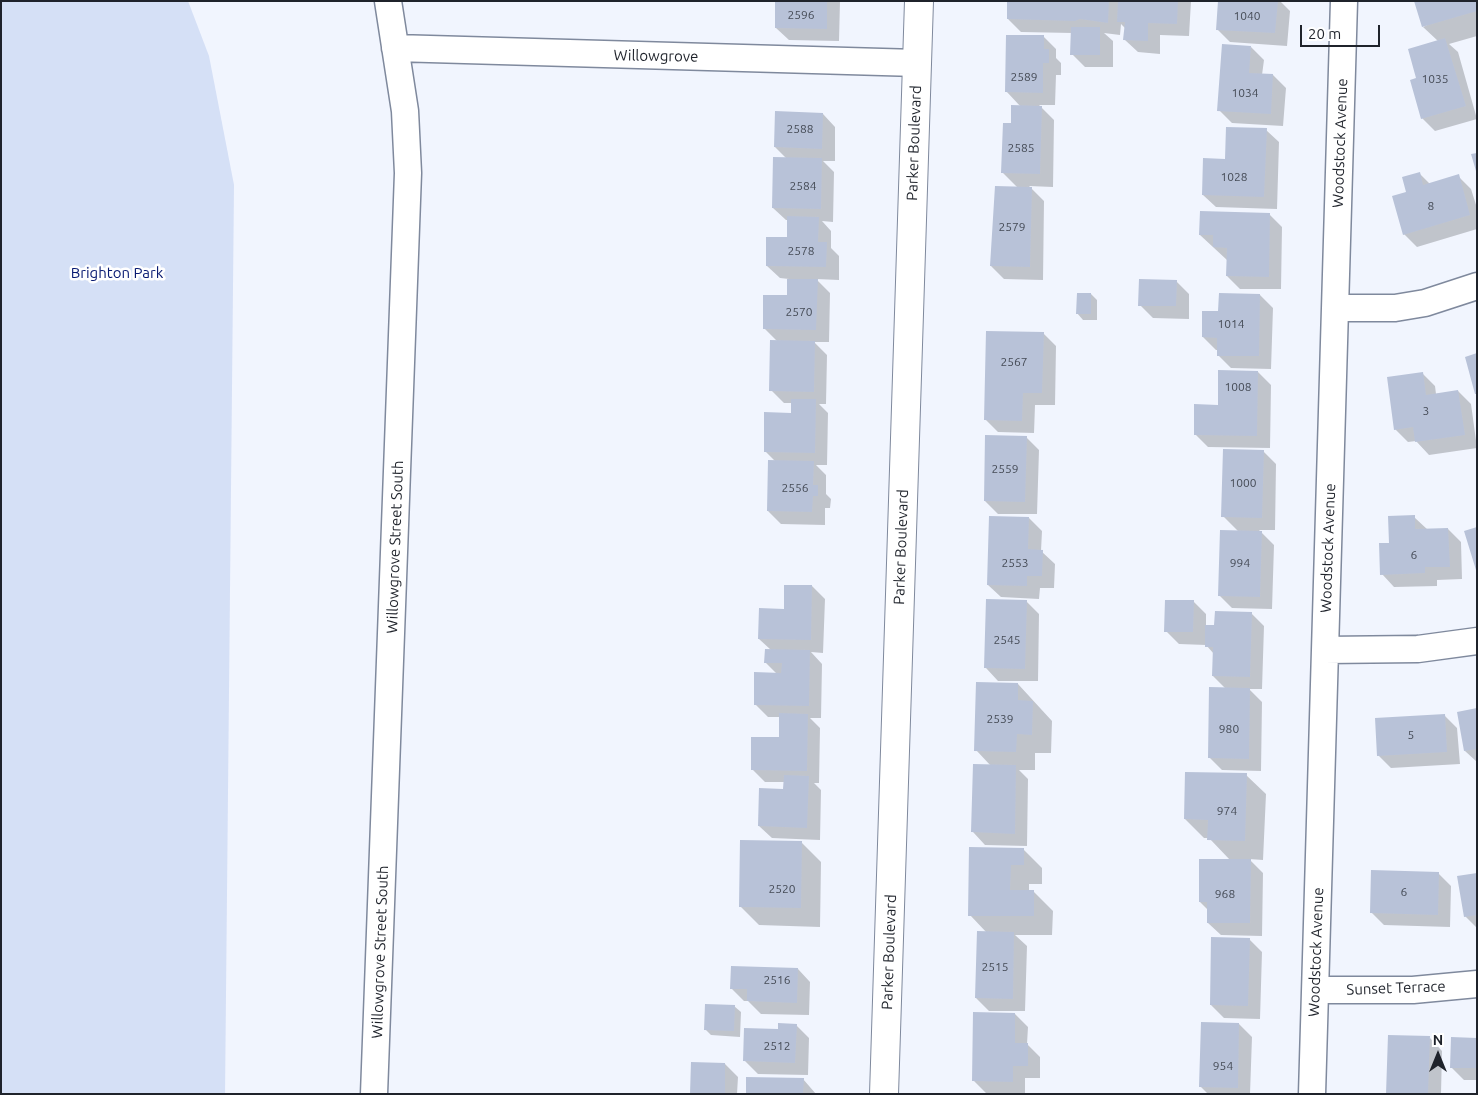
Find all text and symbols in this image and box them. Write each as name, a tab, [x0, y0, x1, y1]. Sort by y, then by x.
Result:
house number: 2596	[787, 8, 815, 22]
house number: 1040	[1233, 9, 1261, 23]
scale bar	[1303, 15, 1383, 47]
text: 20 m	[1308, 25, 1341, 42]
street label: Willowgrove	[614, 46, 698, 66]
house number: 2589	[1010, 70, 1038, 84]
house number: 1035	[1421, 72, 1449, 86]
street label: Woodstock Avenue	[1329, 78, 1351, 208]
street label: Parker Boulevard	[903, 85, 925, 201]
house number: 1034	[1231, 86, 1259, 100]
house number: 2588	[786, 122, 814, 136]
house number: 2585	[1007, 141, 1035, 155]
house number: 1028	[1220, 170, 1248, 184]
house number: 2584	[789, 179, 817, 193]
house number: 8	[1428, 199, 1434, 213]
house number: 2579	[998, 220, 1026, 234]
house number: 2578	[787, 244, 815, 258]
park label: Brighton Park	[71, 264, 163, 282]
house number: 2570	[785, 305, 813, 319]
house number: 1014	[1217, 317, 1245, 331]
house number: 2567	[1000, 355, 1028, 369]
house number: 1008	[1224, 380, 1252, 394]
house number: 3	[1423, 404, 1429, 418]
street label: Willowgrove Street South	[383, 460, 407, 634]
house number: 2559	[991, 462, 1019, 476]
house number: 1000	[1229, 476, 1257, 490]
house number: 2556	[781, 481, 809, 495]
street label: Woodstock Avenue	[1317, 483, 1339, 613]
street label: Parker Boulevard	[890, 489, 912, 605]
house number: 6	[1411, 548, 1417, 562]
house number: 2553	[1001, 556, 1029, 570]
house number: 994	[1230, 556, 1250, 570]
house number: 2545	[993, 633, 1021, 647]
house number: 2539	[986, 712, 1014, 726]
house number: 980	[1219, 722, 1239, 736]
house number: 5	[1408, 728, 1414, 742]
house number: 974	[1217, 804, 1237, 818]
street label: Willowgrove Street South	[368, 865, 392, 1039]
house number: 2520	[768, 882, 796, 896]
house number: 6	[1401, 885, 1407, 899]
house number: 968	[1215, 887, 1235, 901]
street label: Woodstock Avenue	[1305, 887, 1327, 1017]
street label: Parker Boulevard	[878, 894, 900, 1010]
house number: 2515	[981, 960, 1009, 974]
house number: 2516	[763, 973, 791, 987]
street label: Sunset Terrace	[1346, 977, 1446, 999]
north arrow	[1413, 1030, 1463, 1080]
text: N	[1433, 1032, 1443, 1048]
house number: 2512	[763, 1039, 791, 1053]
house number: 954	[1213, 1059, 1233, 1073]

